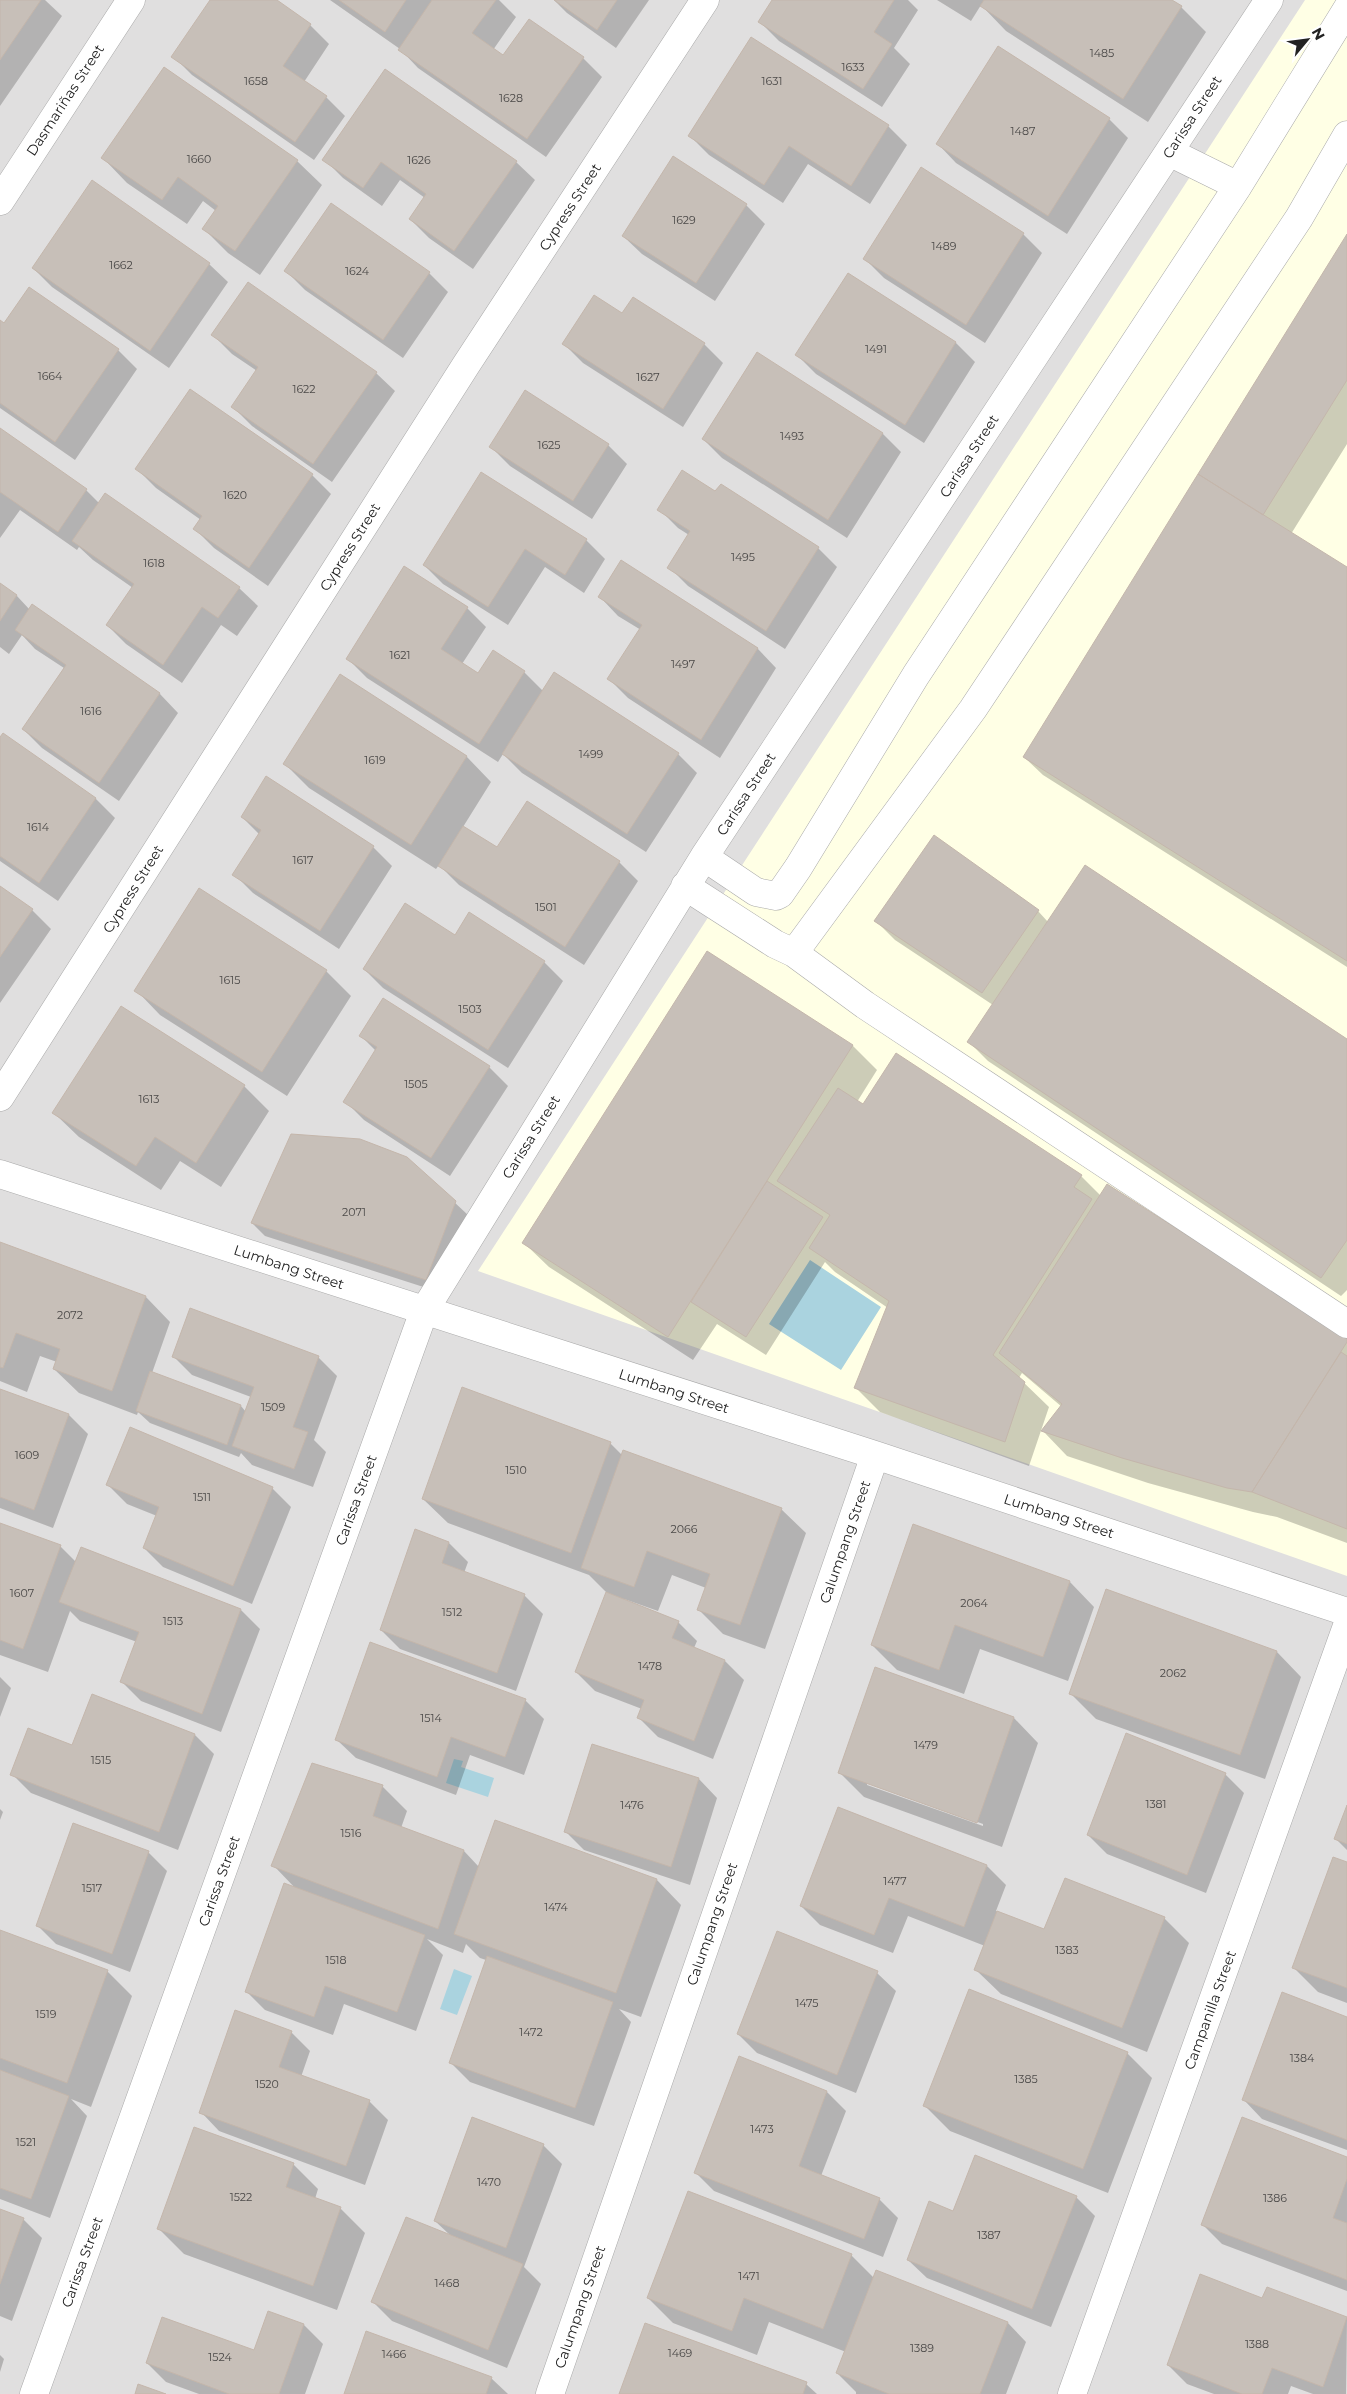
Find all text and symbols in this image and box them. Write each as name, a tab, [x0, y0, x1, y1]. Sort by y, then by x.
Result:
north arrow	[1282, 15, 1332, 65]
text: N	[1308, 24, 1329, 43]
street label: Dasmariñas Street	[22, 40, 108, 159]
house number: 1485	[1090, 46, 1114, 60]
house number: 1633	[841, 60, 865, 74]
street label: Carissa Street	[1159, 72, 1226, 162]
house number: 1658	[244, 74, 268, 88]
house number: 1631	[762, 74, 782, 88]
house number: 1628	[499, 91, 523, 105]
house number: 1487	[1011, 124, 1035, 138]
house number: 1660	[187, 152, 211, 166]
house number: 1626	[407, 153, 431, 167]
street label: Cypress Street	[535, 160, 605, 254]
house number: 1629	[672, 213, 696, 227]
house number: 1489	[931, 239, 957, 253]
house number: 1662	[109, 258, 133, 272]
house number: 1624	[345, 264, 370, 278]
house number: 1491	[865, 342, 887, 356]
house number: 1664	[38, 369, 63, 383]
house number: 1627	[636, 370, 660, 384]
house number: 1622	[292, 382, 316, 396]
street label: Carissa Street	[936, 411, 1003, 501]
house number: 1493	[780, 429, 804, 443]
house number: 1625	[537, 438, 561, 452]
house number: 1620	[223, 488, 247, 502]
street label: Cypress Street	[316, 499, 384, 594]
house number: 1495	[731, 550, 755, 564]
house number: 1618	[143, 556, 165, 570]
house number: 1621	[390, 648, 410, 662]
house number: 1497	[671, 657, 695, 671]
house number: 1616	[80, 704, 102, 718]
house number: 1499	[579, 747, 604, 761]
street label: Carissa Street	[713, 749, 780, 839]
house number: 1619	[364, 753, 386, 767]
house number: 1614	[27, 820, 50, 834]
street label: Cypress Street	[99, 841, 167, 936]
house number: 1617	[292, 853, 314, 867]
house number: 1501	[535, 900, 557, 914]
house number: 1615	[220, 973, 240, 987]
house number: 1503	[458, 1002, 482, 1016]
house number: 1505	[404, 1077, 428, 1091]
house number: 1613	[139, 1092, 159, 1106]
street label: Carissa Street	[498, 1092, 564, 1182]
house number: 2071	[342, 1205, 366, 1219]
street label: Lumbang Street	[231, 1241, 347, 1293]
house number: 2072	[57, 1308, 83, 1322]
street label: Lumbang Street	[616, 1365, 732, 1417]
house number: 1509	[261, 1400, 285, 1414]
house number: 1609	[15, 1448, 40, 1462]
street label: Carissa Street	[331, 1452, 381, 1548]
house number: 1510	[505, 1463, 527, 1477]
street label: Calumpang Street	[816, 1478, 875, 1606]
house number: 1511	[193, 1490, 211, 1504]
street label: Lumbang Street	[1001, 1490, 1117, 1542]
house number: 2066	[671, 1522, 698, 1536]
house number: 1607	[10, 1586, 34, 1600]
house number: 2064	[960, 1596, 988, 1610]
house number: 1512	[442, 1605, 462, 1619]
house number: 1513	[163, 1614, 183, 1628]
house number: 1478	[638, 1659, 662, 1673]
house number: 2062	[1160, 1666, 1186, 1680]
house number: 1514	[420, 1711, 442, 1725]
house number: 1479	[914, 1738, 938, 1752]
house number: 1515	[91, 1753, 111, 1767]
house number: 1381	[1145, 1797, 1167, 1811]
house number: 1476	[620, 1798, 644, 1812]
house number: 1516	[341, 1826, 362, 1840]
street label: Carissa Street	[194, 1833, 244, 1929]
street label: Calumpang Street	[683, 1860, 742, 1988]
house number: 1477	[883, 1874, 907, 1888]
house number: 1517	[82, 1881, 102, 1895]
house number: 1474	[544, 1900, 569, 1914]
house number: 1383	[1055, 1943, 1079, 1957]
street label: Campanilla Street	[1180, 1948, 1240, 2072]
house number: 1518	[325, 1953, 347, 1967]
house number: 1475	[795, 1996, 819, 2010]
house number: 1519	[36, 2007, 57, 2021]
house number: 1472	[519, 2025, 543, 2039]
house number: 1384	[1290, 2051, 1315, 2065]
house number: 1385	[1014, 2072, 1038, 2086]
house number: 1520	[255, 2077, 279, 2091]
house number: 1473	[750, 2122, 774, 2136]
house number: 1521	[16, 2135, 36, 2149]
house number: 1470	[477, 2175, 501, 2189]
house number: 1522	[230, 2190, 252, 2204]
house number: 1386	[1263, 2191, 1287, 2205]
street label: Carissa Street	[57, 2214, 107, 2310]
house number: 1387	[977, 2228, 1001, 2242]
street label: Calumpang Street	[551, 2243, 610, 2371]
house number: 1471	[738, 2269, 760, 2283]
house number: 1468	[435, 2276, 459, 2290]
house number: 1388	[1245, 2337, 1269, 2351]
house number: 1389	[910, 2341, 934, 2355]
house number: 1469	[668, 2346, 693, 2360]
house number: 1466	[382, 2347, 407, 2361]
house number: 1524	[208, 2350, 232, 2364]

